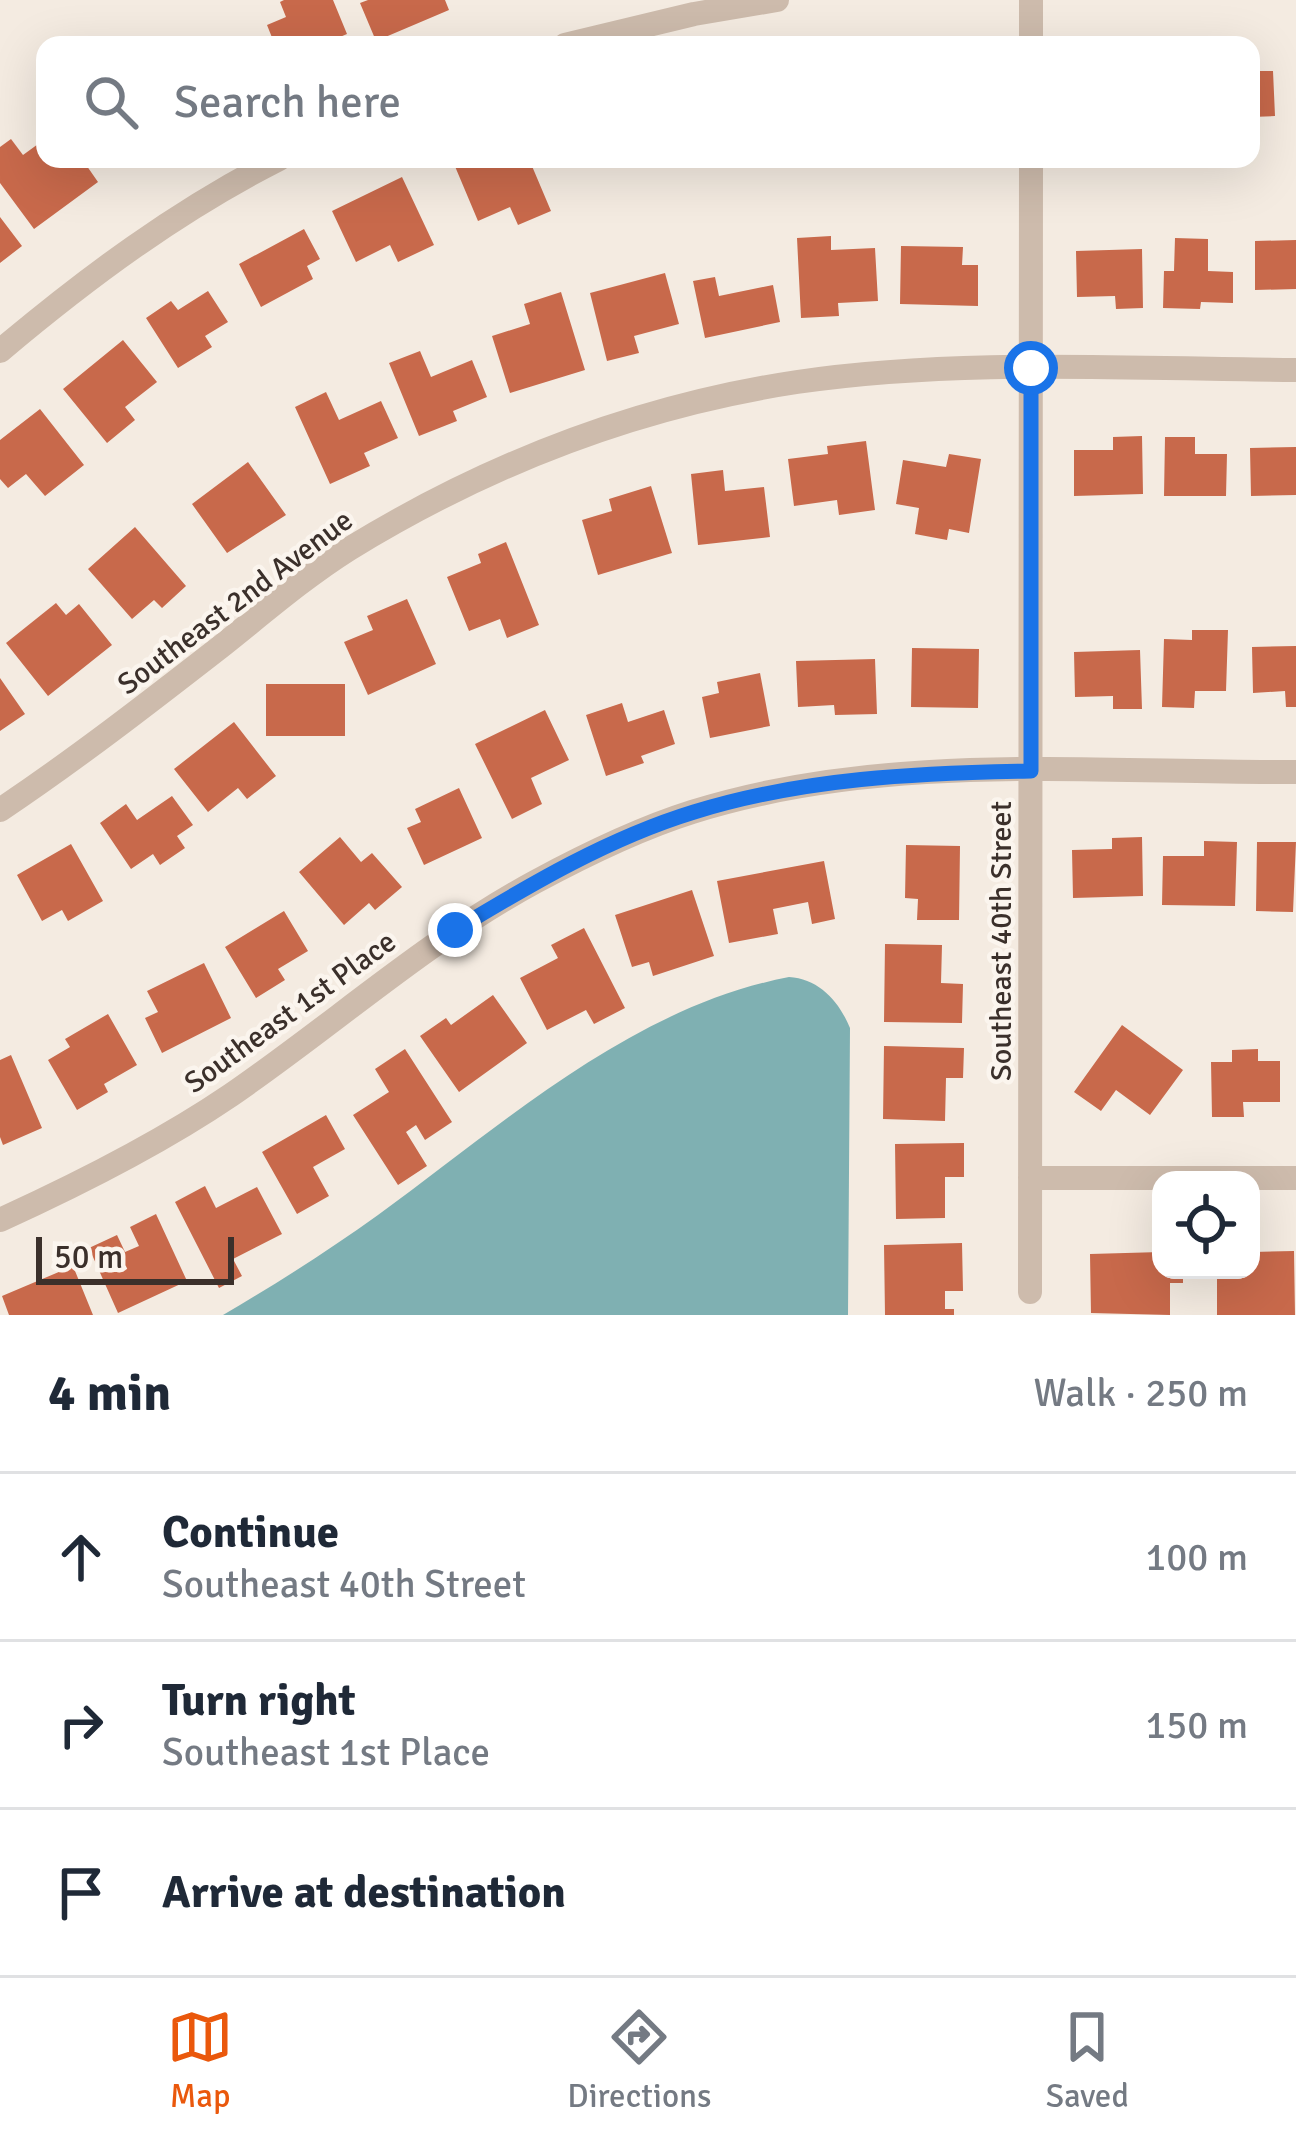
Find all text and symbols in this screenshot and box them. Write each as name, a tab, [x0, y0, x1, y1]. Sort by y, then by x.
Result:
search box	[36, 36, 1260, 168]
icon: search	[78, 69, 144, 135]
text: Search here	[174, 75, 401, 130]
route start	[1004, 341, 1058, 395]
street label: Southeast 2nd Avenue	[110, 502, 360, 703]
street label: Southeast 40th Street	[983, 801, 1020, 1081]
route end	[428, 903, 482, 957]
street label: Southeast 1st Place	[177, 923, 403, 1102]
map controls	[1152, 1171, 1260, 1279]
button: locate	[1152, 1171, 1260, 1279]
scale bar	[36, 1231, 234, 1284]
text: 50 m	[54, 1237, 123, 1278]
text: 4 min	[48, 1362, 171, 1425]
text: Walk · 250 m	[1034, 1369, 1248, 1417]
text: Continue	[162, 1505, 339, 1560]
icon: ahead	[48, 1524, 114, 1590]
text: 100 m	[1145, 1533, 1248, 1581]
text: Southeast 40th Street	[162, 1560, 526, 1608]
text: Turn right	[162, 1673, 356, 1728]
icon: right	[48, 1692, 114, 1758]
text: 150 m	[1145, 1701, 1248, 1749]
text: Southeast 1st Place	[162, 1728, 490, 1776]
icon: arrive	[48, 1860, 114, 1926]
text: Arrive at destination	[162, 1865, 566, 1920]
tab: Map	[167, 2004, 233, 2117]
tab: Directions	[567, 2004, 712, 2117]
tab: Saved	[1046, 2004, 1129, 2117]

